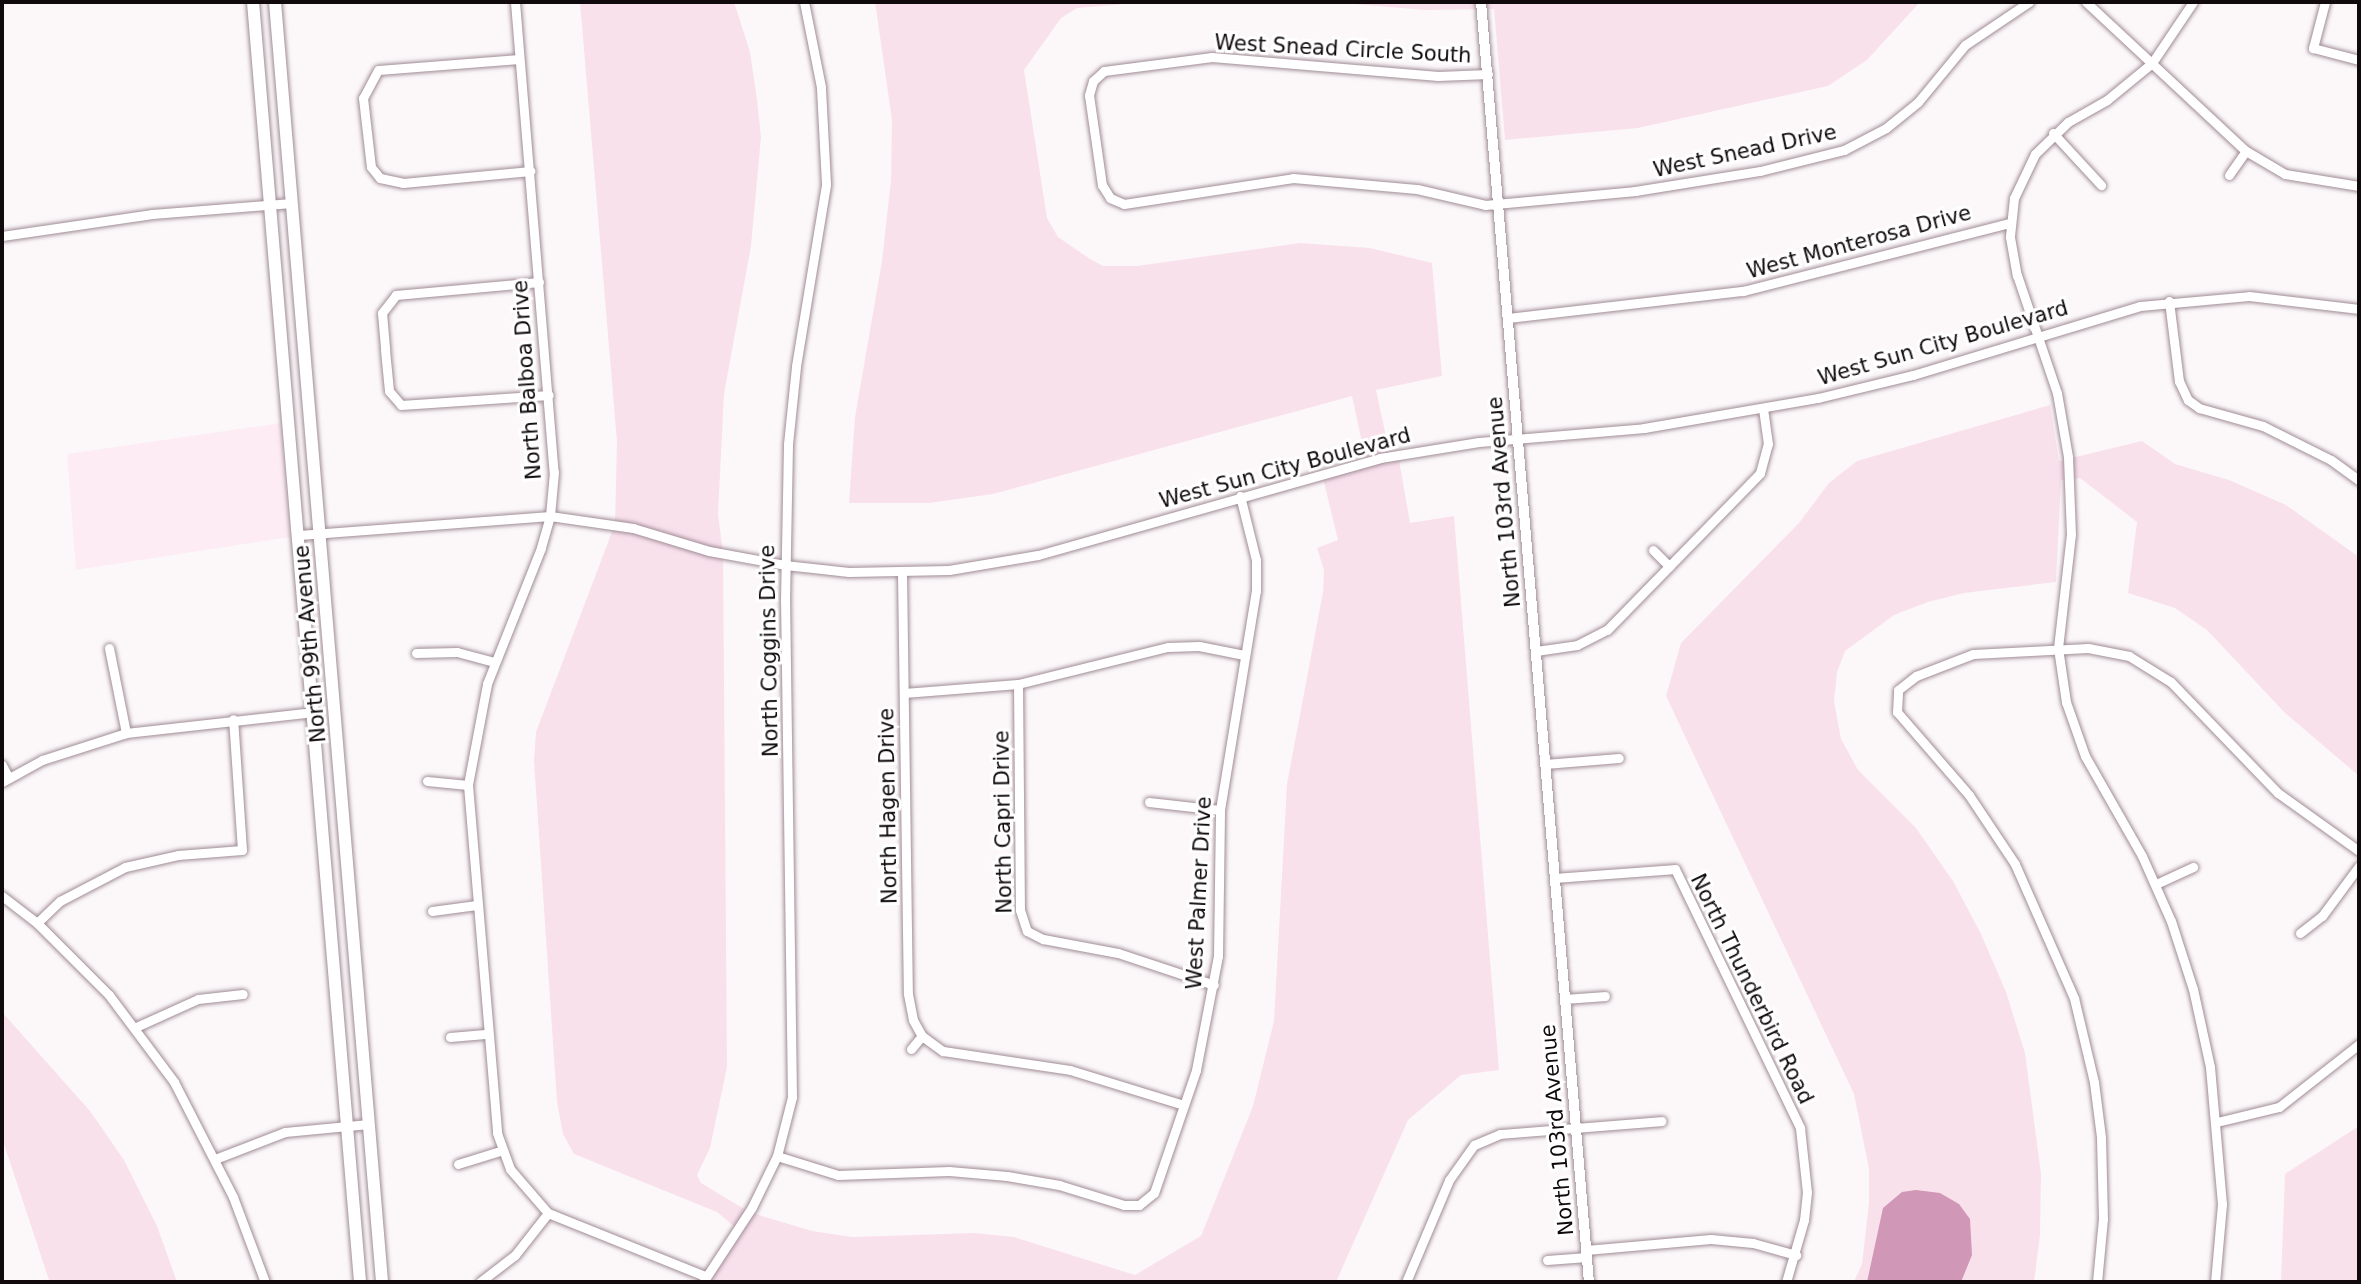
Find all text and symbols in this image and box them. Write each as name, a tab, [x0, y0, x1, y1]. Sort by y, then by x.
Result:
street label: West Snead Circle South	[1214, 30, 1472, 68]
street label: West Snead Drive	[1651, 119, 1839, 183]
street label: West Monterosa Drive	[1744, 200, 1974, 284]
street label: North Balboa Drive	[507, 279, 547, 481]
street label: West Sun City Boulevard	[1815, 295, 2071, 391]
street label: North 103rd Avenue	[1482, 395, 1526, 609]
street label: West Sun City Boulevard	[1157, 422, 1413, 514]
street label: North 99th Avenue	[289, 544, 331, 744]
street label: North Coggins Drive	[755, 545, 783, 757]
street label: North Hagen Drive	[874, 708, 902, 904]
street label: North Capri Drive	[989, 730, 1017, 914]
street label: West Palmer Drive	[1181, 796, 1217, 990]
street label: North Thunderbird Road	[1685, 870, 1819, 1108]
street label: North 103rd Avenue	[1535, 1023, 1579, 1237]

